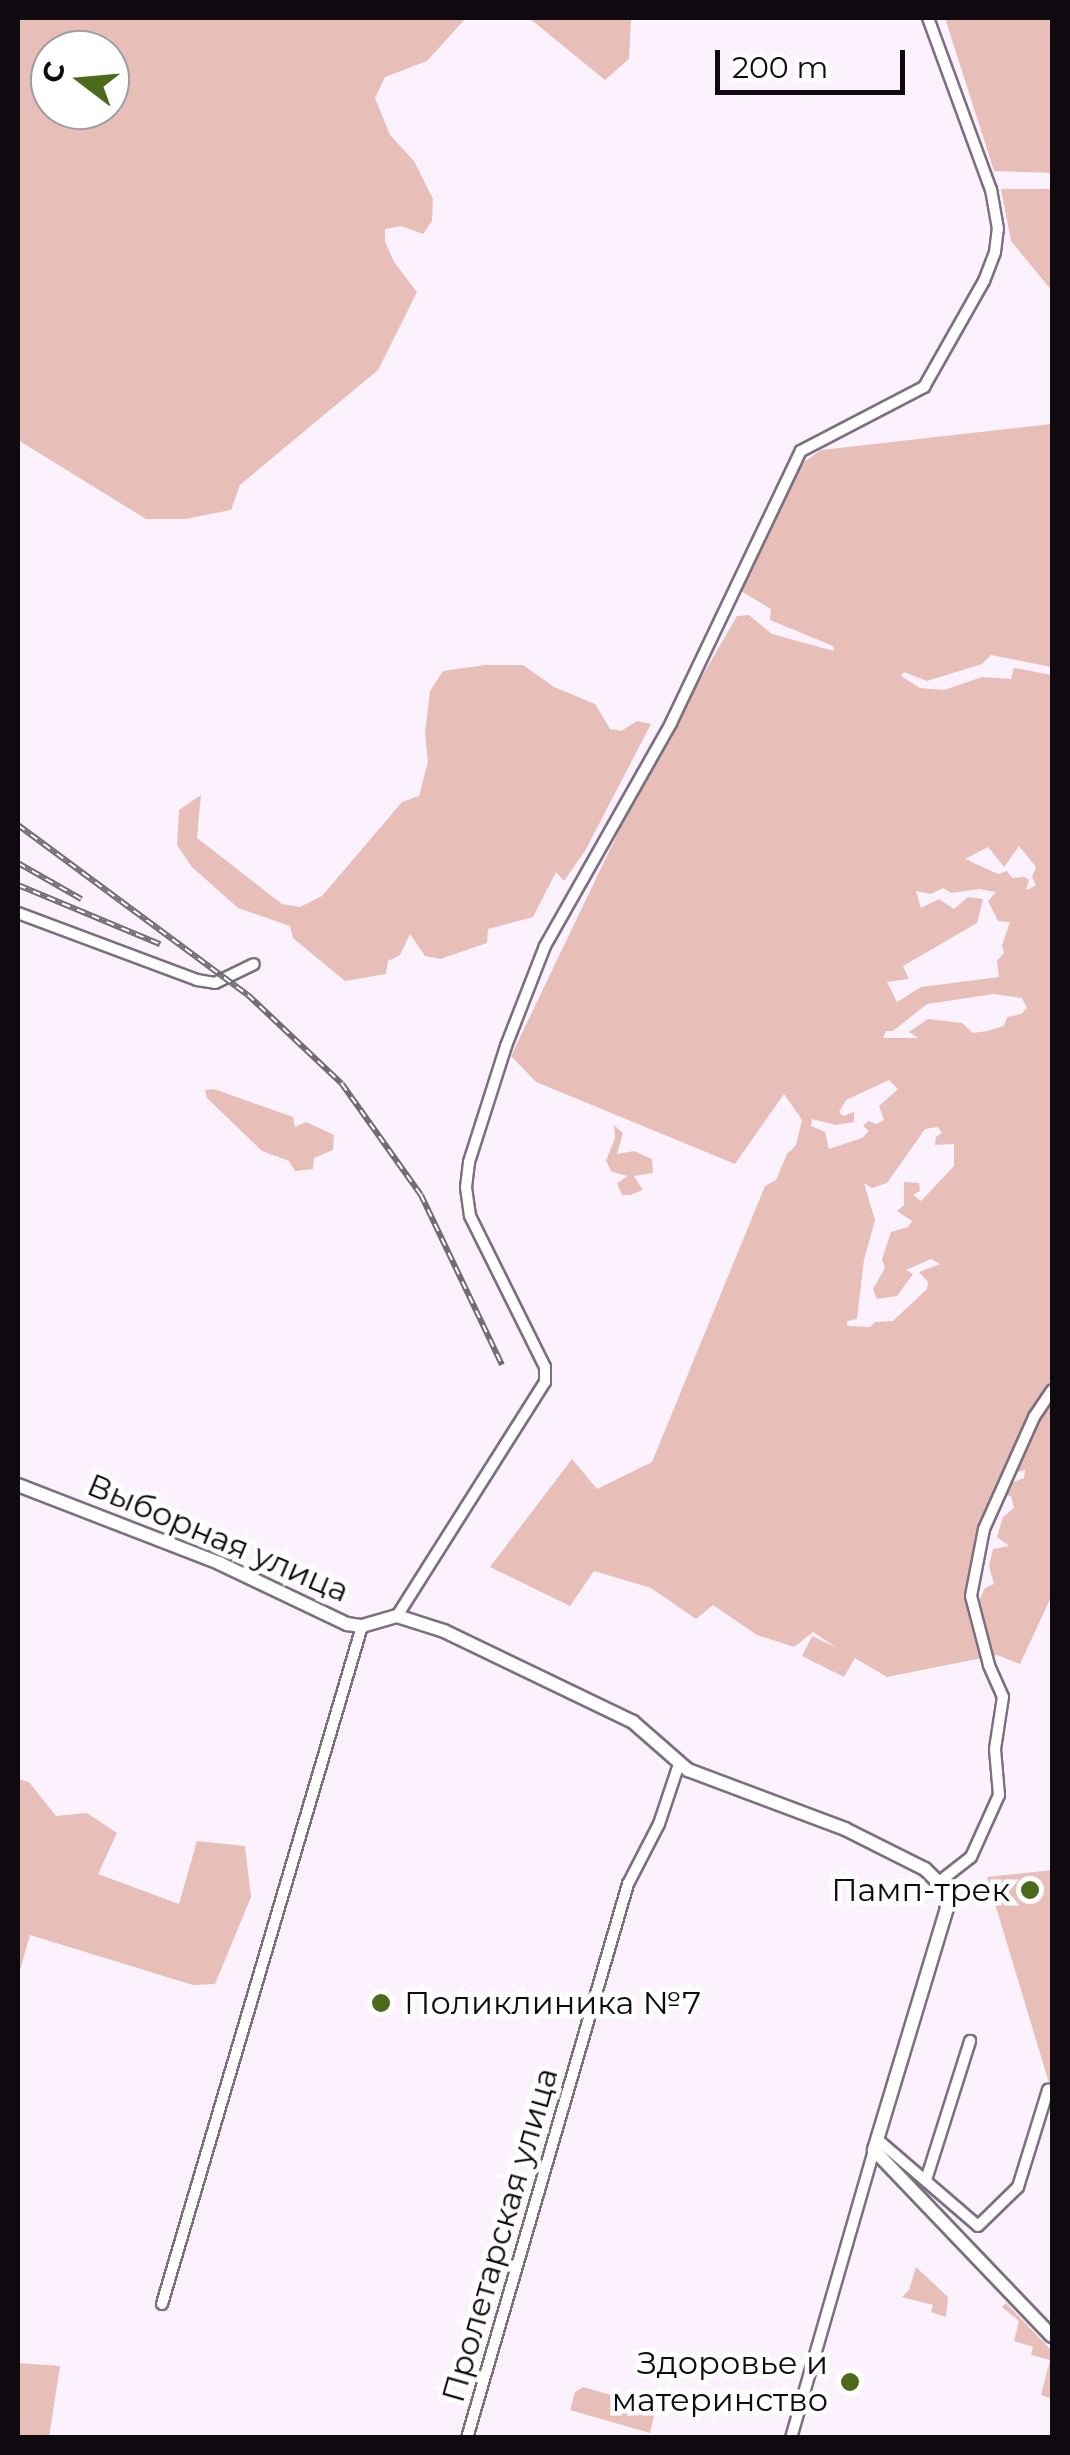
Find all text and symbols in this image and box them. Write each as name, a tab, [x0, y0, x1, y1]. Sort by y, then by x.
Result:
north arrow	[30, 30, 130, 130]
scale bar	[720, 30, 910, 92]
text: 200 m	[732, 49, 828, 86]
text: С	[34, 58, 72, 87]
street label: Выборная улица	[81, 1466, 355, 1610]
place label: Памп-трек	[831, 1871, 1010, 1909]
marker: Памп-трек	[1019, 1879, 1041, 1901]
place label: Поликлиника №7	[404, 1984, 701, 2022]
marker: Поликлиника №7	[368, 1990, 394, 2016]
street label: Пролетарская улица	[434, 2063, 566, 2407]
place label: Здоровье и материнство	[612, 2345, 828, 2420]
marker: Здоровье и материнство	[837, 2369, 863, 2395]

